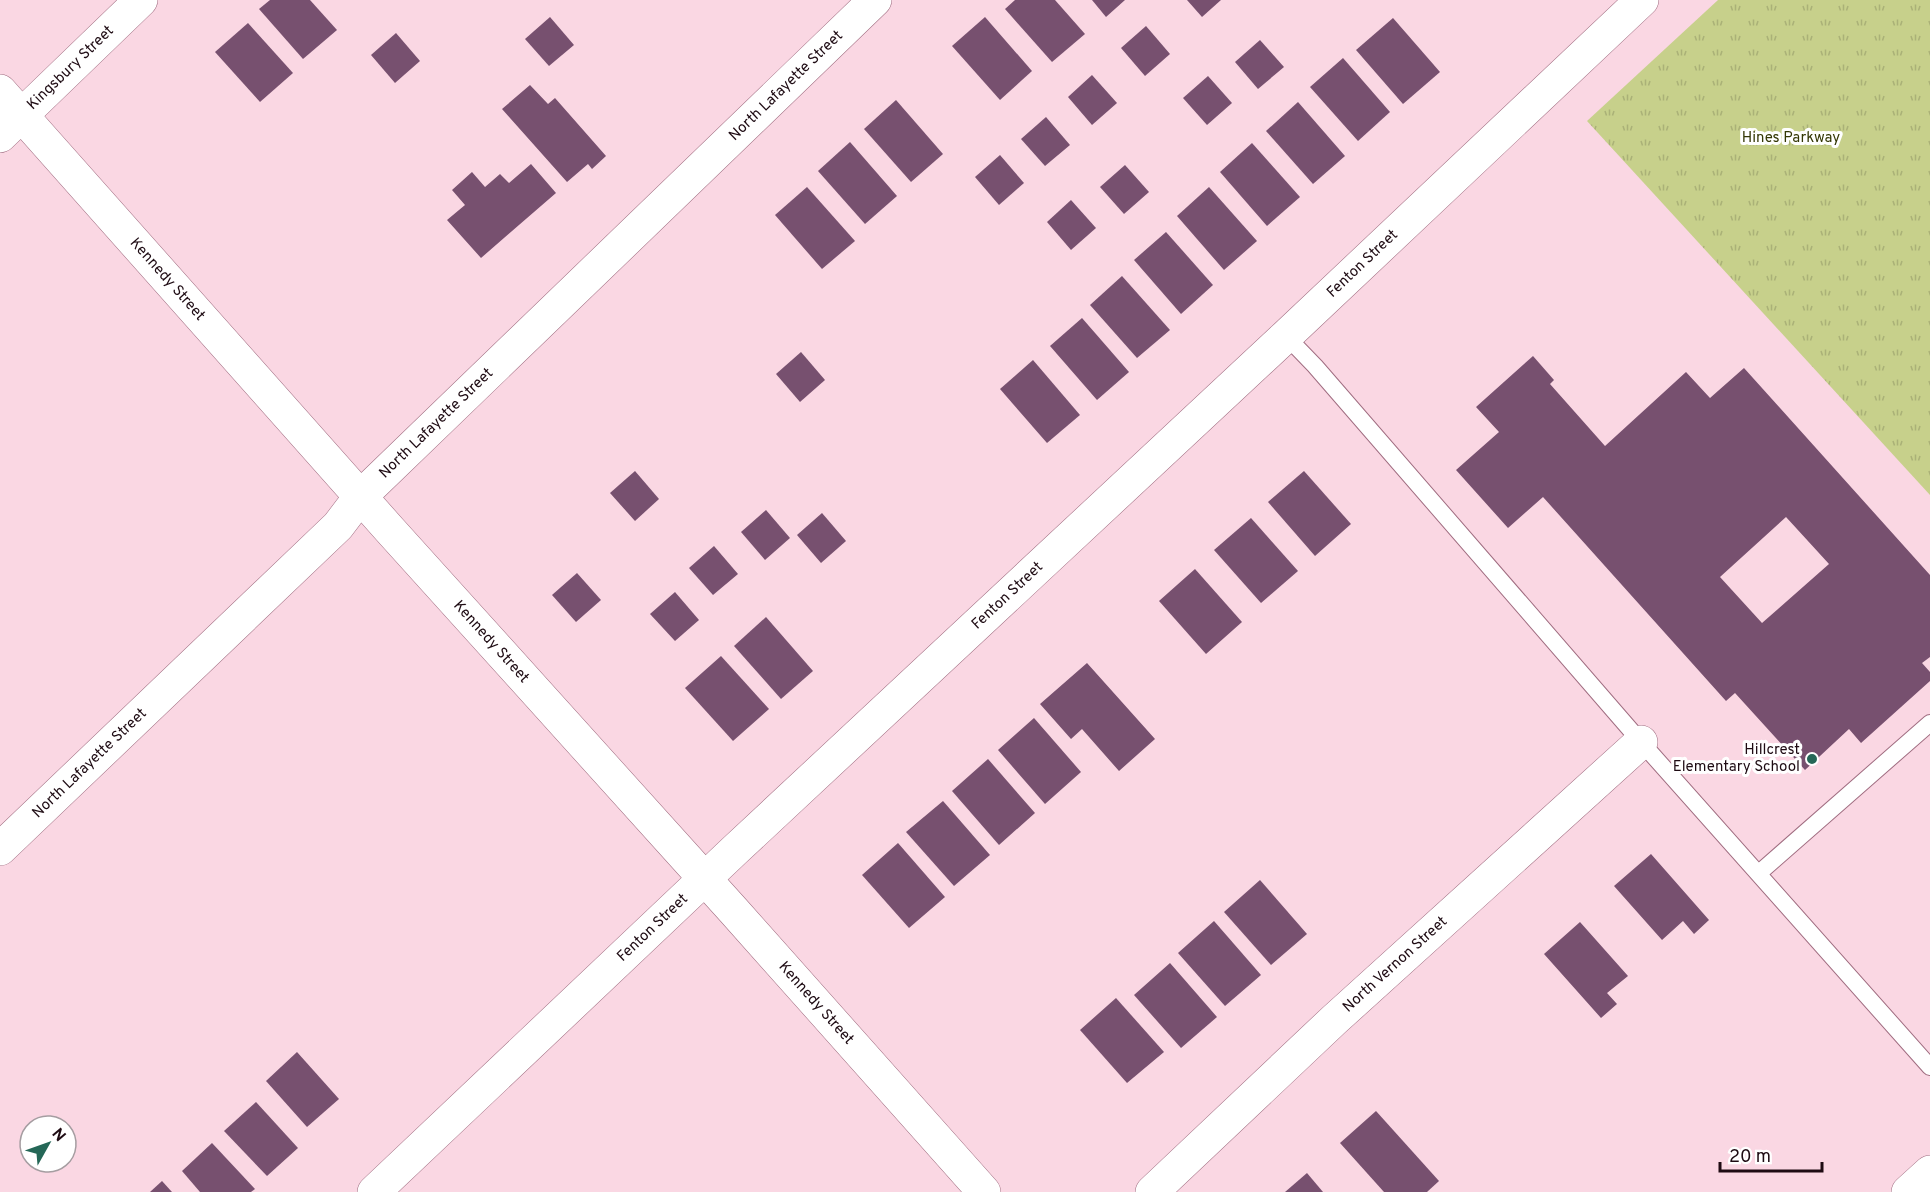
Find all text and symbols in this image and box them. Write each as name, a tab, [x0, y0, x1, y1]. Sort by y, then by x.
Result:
street label: Kingsbury Street	[23, 22, 118, 114]
street label: North Lafayette Street	[725, 27, 847, 145]
park label: Hines Parkway	[1742, 129, 1840, 148]
street label: Fenton Street	[1323, 226, 1402, 302]
street label: Kennedy Street	[126, 234, 209, 325]
street label: North Lafayette Street	[375, 364, 497, 483]
street label: Fenton Street	[968, 558, 1047, 634]
street label: Kennedy Street	[449, 597, 533, 687]
street label: North Lafayette Street	[28, 704, 151, 822]
place label: Hillcrest Elementary School	[1673, 741, 1800, 777]
marker: Hillcrest Elementary School	[1805, 752, 1819, 766]
street label: Fenton Street	[613, 890, 692, 966]
street label: North Vernon Street	[1339, 912, 1451, 1017]
street label: Kennedy Street	[774, 958, 858, 1049]
north arrow	[18, 1114, 78, 1174]
text: N	[47, 1125, 69, 1146]
scale bar	[1720, 1135, 1822, 1173]
text: 20 m	[1729, 1146, 1771, 1169]

